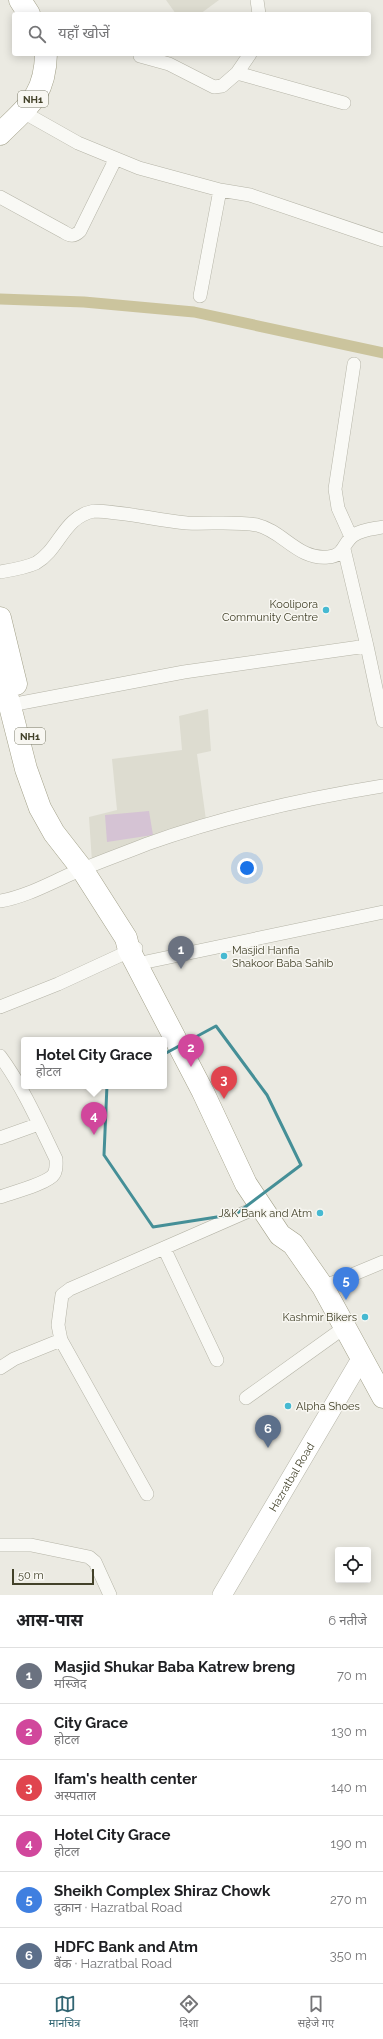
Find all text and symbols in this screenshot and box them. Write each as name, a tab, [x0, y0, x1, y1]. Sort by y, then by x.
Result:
search box	[12, 12, 371, 56]
icon: search	[26, 23, 48, 45]
text: यहाँ खोजें	[58, 24, 110, 42]
road number: NH1	[18, 91, 48, 107]
place label: Koolipora Community Centre	[222, 598, 319, 624]
marker: Koolipora Community Centre	[321, 605, 331, 615]
road number: NH1	[15, 728, 45, 744]
your location	[237, 858, 257, 878]
pin: 1	[168, 936, 194, 969]
place label: Masjid Hanfia Shakoor Baba Sahib	[232, 944, 334, 970]
marker: Masjid Hanfia Shakoor Baba Sahib	[219, 951, 229, 961]
pin: 2	[178, 1034, 204, 1067]
popup	[21, 1037, 167, 1089]
text: Hotel City Grace	[36, 1046, 152, 1064]
text: होटल	[36, 1064, 61, 1079]
pin: 3	[211, 1066, 237, 1099]
pin: 4	[81, 1102, 107, 1135]
place label: J&K Bank and Atm	[219, 1207, 312, 1220]
marker: J&K Bank and Atm	[315, 1208, 325, 1218]
pin: 5	[333, 1267, 359, 1300]
place label: Kashmir Bikers	[282, 1311, 357, 1324]
marker: Kashmir Bikers	[360, 1312, 370, 1322]
place label: Alpha Shoes	[296, 1400, 360, 1413]
marker: Alpha Shoes	[283, 1401, 293, 1411]
pin: 6	[255, 1415, 281, 1448]
street label: Hazratbal Road	[267, 1440, 317, 1514]
map controls	[335, 1547, 371, 1583]
button: locate	[335, 1547, 371, 1583]
scale bar	[12, 1567, 94, 1586]
text: 50 m	[18, 1569, 44, 1582]
text: आस-पास	[16, 1610, 83, 1630]
text: 6 नतीजे	[328, 1613, 367, 1628]
text: Masjid Shukar Baba Katrew breng	[54, 1658, 295, 1676]
text: 1	[26, 1668, 32, 1683]
text: 70 m	[337, 1668, 367, 1683]
text: मस्जिद	[54, 1676, 87, 1691]
text: City Grace	[54, 1714, 128, 1732]
text: 2	[25, 1724, 33, 1739]
text: 130 m	[331, 1724, 367, 1739]
text: होटल	[54, 1732, 80, 1747]
text: Ifam's health center	[54, 1770, 197, 1788]
text: 3	[25, 1780, 33, 1795]
text: 140 m	[331, 1780, 367, 1795]
text: अस्पताल	[54, 1788, 96, 1803]
text: Hotel City Grace	[54, 1826, 171, 1844]
text: 4	[25, 1836, 33, 1851]
text: 190 m	[331, 1836, 367, 1851]
text: होटल	[54, 1844, 80, 1859]
text: Sheikh Complex Shiraz Chowk	[54, 1882, 270, 1900]
text: 5	[25, 1892, 33, 1907]
text: 270 m	[330, 1892, 367, 1907]
text: दुकान · Hazratbal Road	[54, 1900, 182, 1915]
text: HDFC Bank and Atm	[54, 1938, 198, 1956]
text: 6	[25, 1948, 33, 1963]
text: 350 m	[330, 1948, 367, 1963]
text: बैंक · Hazratbal Road	[54, 1956, 172, 1971]
tab: मानचित्र	[49, 1993, 80, 2031]
tab: दिशा	[178, 1993, 200, 2031]
tab: सहेजे गए	[298, 1993, 334, 2031]

